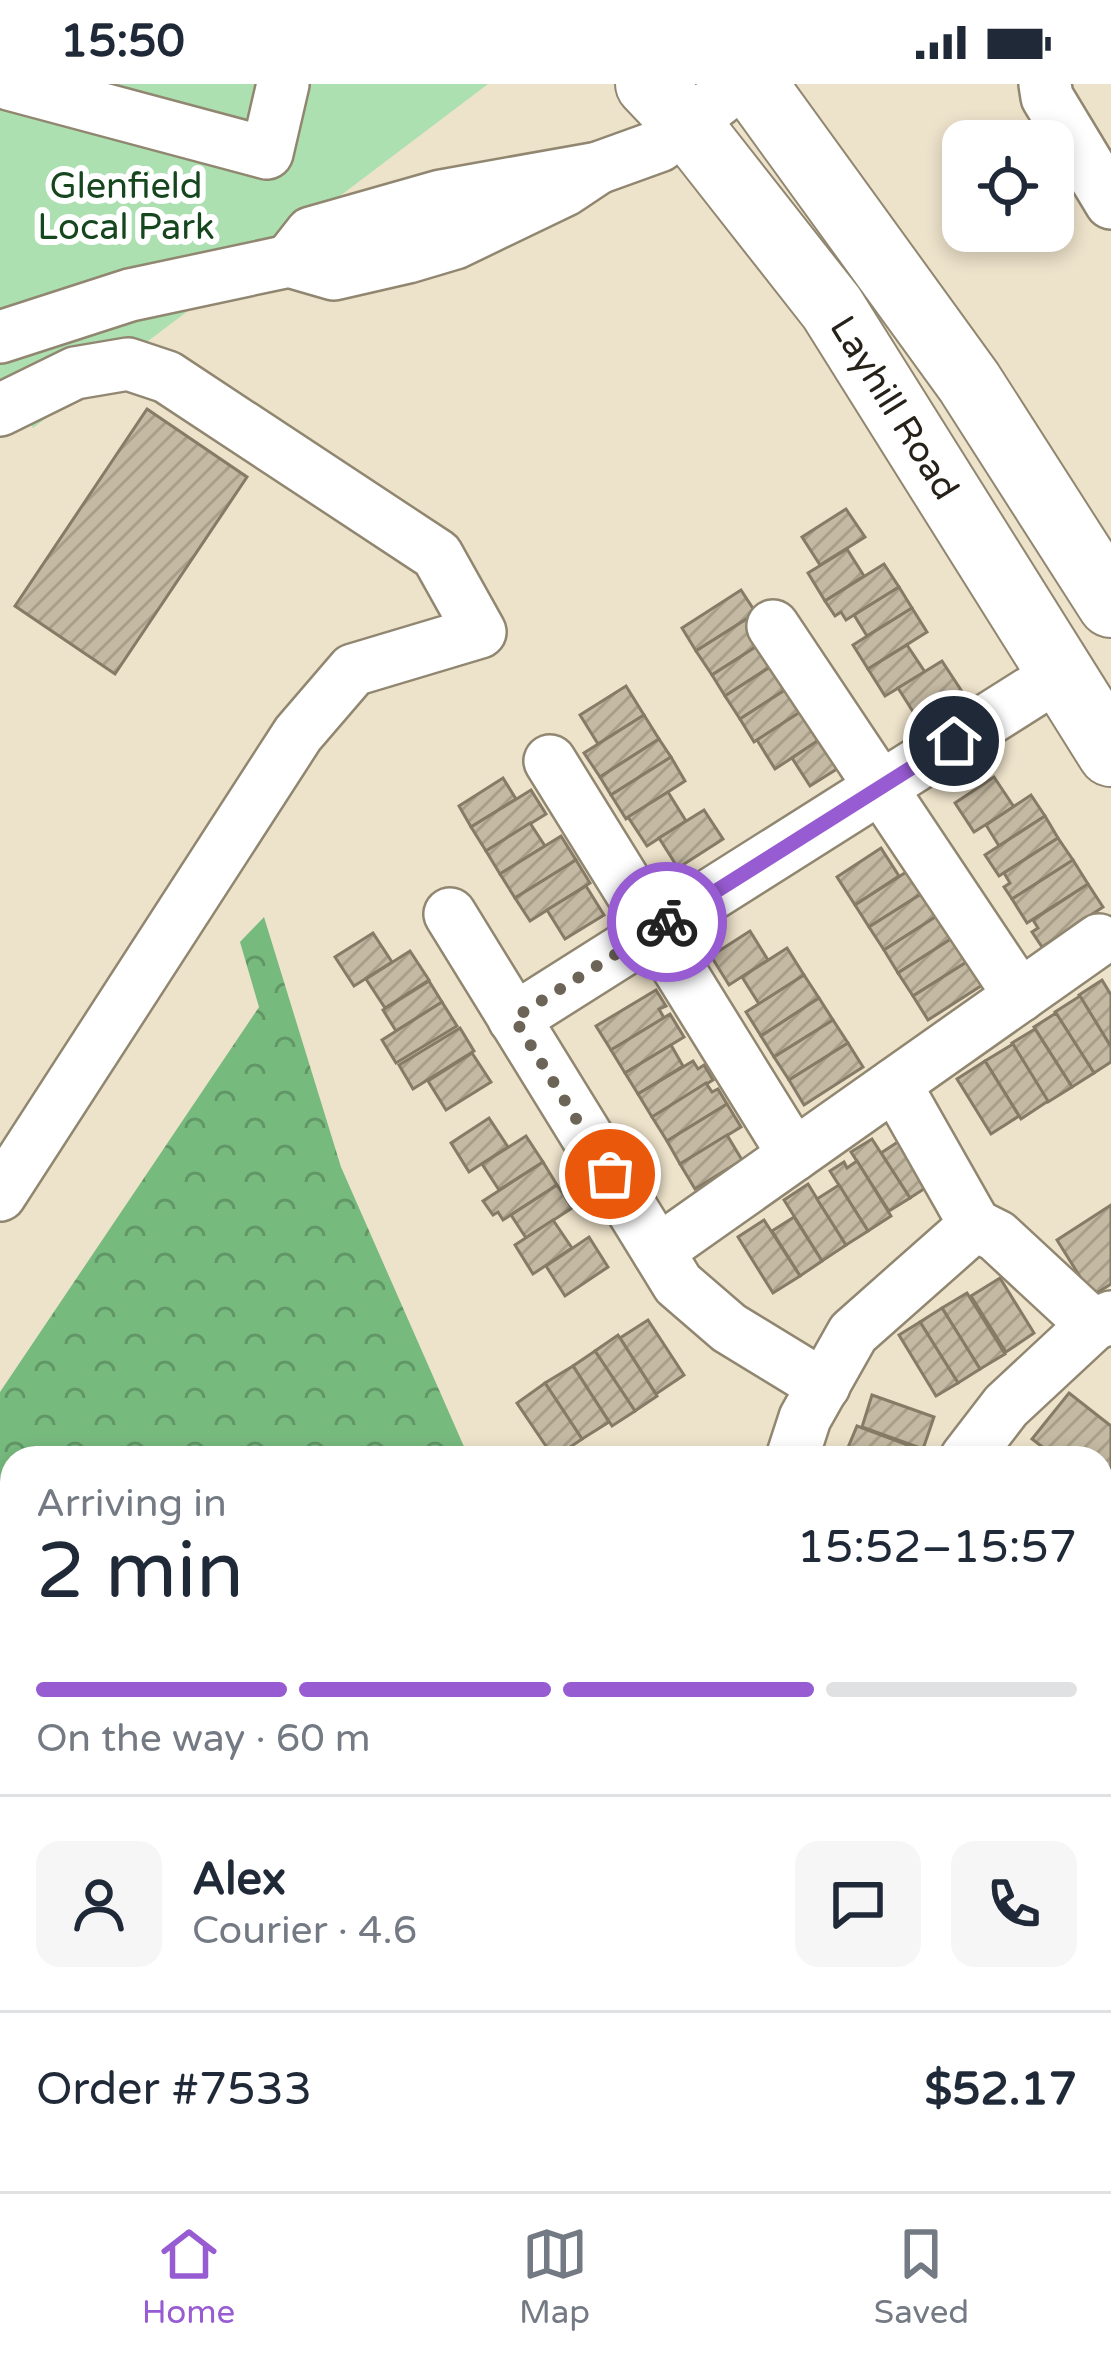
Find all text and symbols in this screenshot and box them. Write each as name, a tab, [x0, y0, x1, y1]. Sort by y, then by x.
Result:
text: 15:50	[60, 15, 185, 69]
map controls	[942, 120, 1074, 252]
button: locate	[942, 120, 1074, 252]
park label: Glenfield Local Park	[37, 165, 215, 249]
street label: Layhill Road	[820, 308, 968, 508]
pin	[903, 690, 1005, 792]
icon: home	[921, 708, 987, 774]
courier	[607, 862, 727, 982]
icon: bike	[634, 889, 700, 955]
pin	[559, 1123, 661, 1225]
icon: bag	[577, 1141, 643, 1207]
text: Arriving in	[36, 1480, 227, 1527]
text: 15:52–15:57	[797, 1521, 1077, 1575]
text: 2 min	[36, 1525, 244, 1619]
text: On the way · 60 m	[36, 1715, 371, 1762]
button: person	[36, 1841, 162, 1967]
button: chat	[795, 1841, 921, 1967]
button: phone	[951, 1841, 1077, 1967]
text: Alex	[192, 1853, 286, 1907]
text: Courier · 4.6	[192, 1907, 417, 1954]
text: Order #7533	[36, 2063, 312, 2117]
text: $52.17	[925, 2063, 1077, 2117]
tab: Home	[142, 2221, 235, 2332]
tab: Map	[519, 2221, 590, 2332]
tab: Saved	[874, 2221, 969, 2332]

